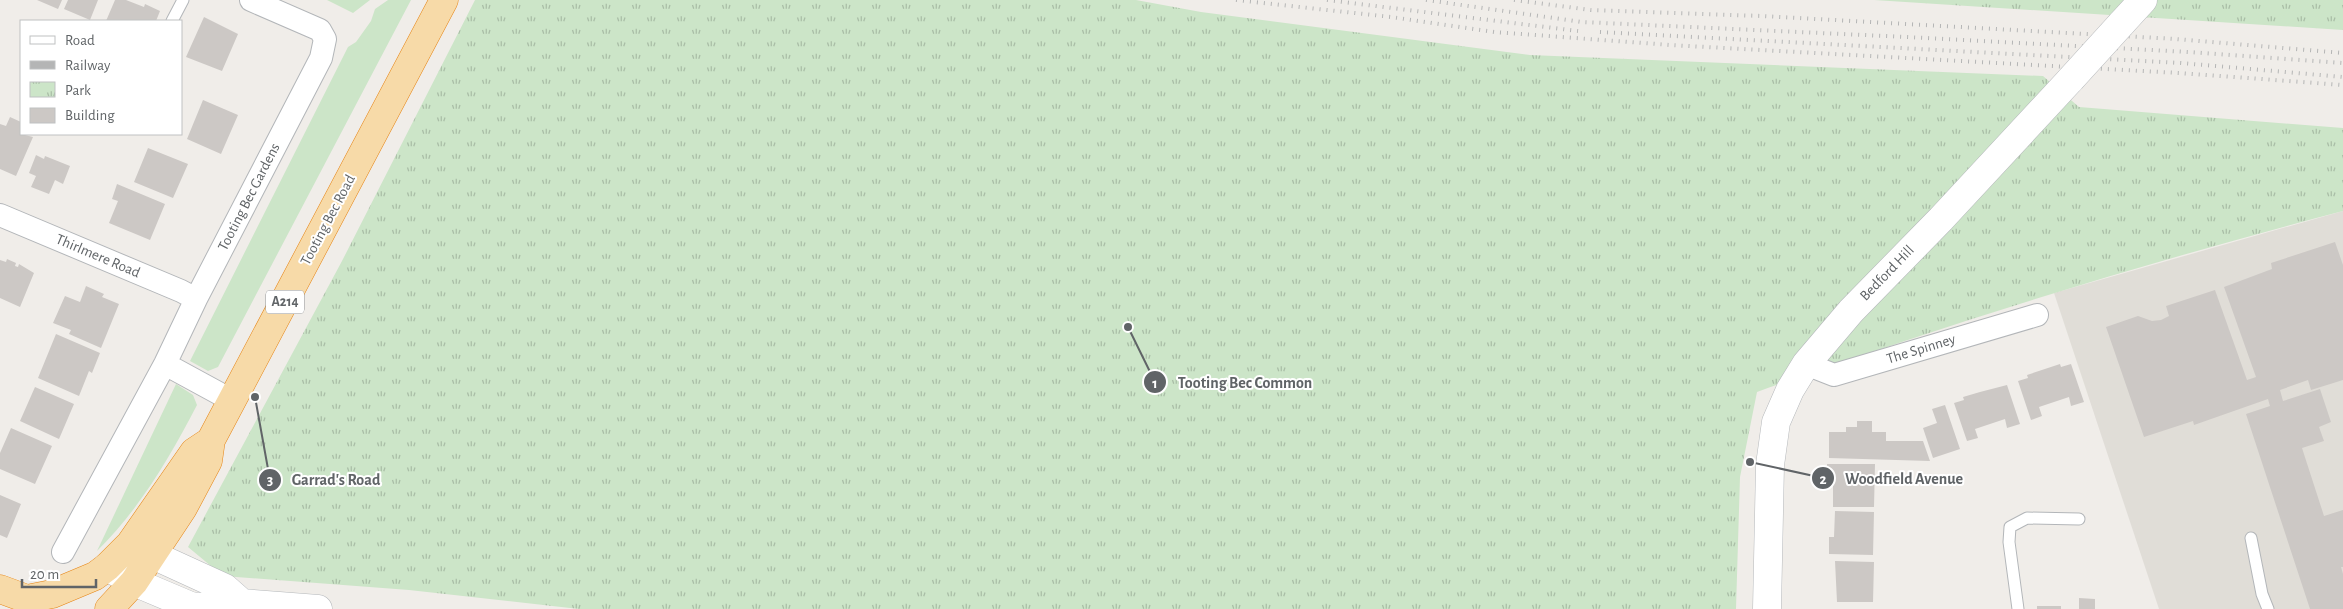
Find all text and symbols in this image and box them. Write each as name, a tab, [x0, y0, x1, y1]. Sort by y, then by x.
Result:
legend	[20, 20, 182, 135]
text: Road	[65, 33, 95, 48]
text: Railway	[65, 58, 111, 73]
text: Park	[65, 83, 91, 98]
text: Building	[65, 108, 115, 123]
street label: Tooting Bec Gardens	[215, 141, 283, 253]
street label: Tooting Bec Road	[298, 172, 358, 268]
street label: Thirlmere Road	[54, 231, 143, 281]
street label: Bedford Hill	[1857, 242, 1917, 304]
road number: A214	[266, 290, 304, 314]
street label: The Spinney	[1885, 331, 1958, 367]
callout: Tooting Bec Common	[1143, 367, 1322, 398]
text: Tooting Bec Common	[1178, 375, 1312, 391]
text: 1	[1152, 376, 1158, 391]
callout: Woodfield Avenue	[1810, 463, 1973, 494]
callout: Garrad's Road	[257, 464, 391, 495]
text: Woodfield Avenue	[1845, 471, 1963, 487]
text: Garrad's Road	[292, 472, 381, 488]
text: 2	[1819, 472, 1827, 487]
text: 3	[267, 473, 273, 488]
scale bar	[22, 556, 96, 588]
text: 20 m	[30, 567, 59, 582]

